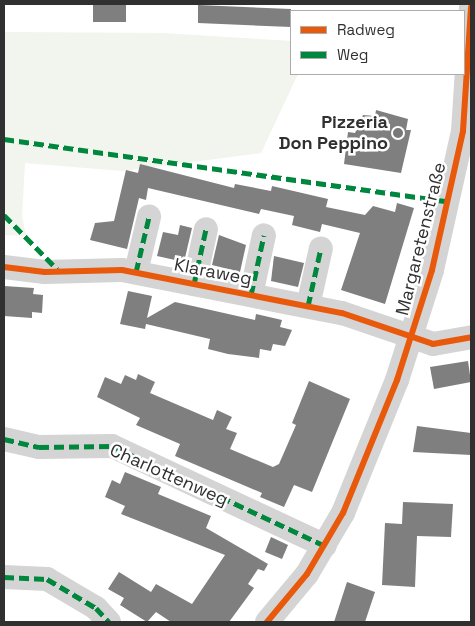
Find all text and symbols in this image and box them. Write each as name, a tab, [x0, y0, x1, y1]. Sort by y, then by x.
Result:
legend	[290, 10, 465, 75]
text: Radweg	[337, 20, 395, 39]
text: Weg	[337, 45, 368, 64]
place label: Pizzeria Don Peppino	[278, 112, 388, 154]
marker: Pizzeria Don Peppino	[392, 127, 404, 139]
street label: Margaretenstraße	[392, 160, 450, 318]
street label: Klaraweg	[172, 254, 254, 290]
street label: Charlottenweg	[106, 439, 232, 511]

